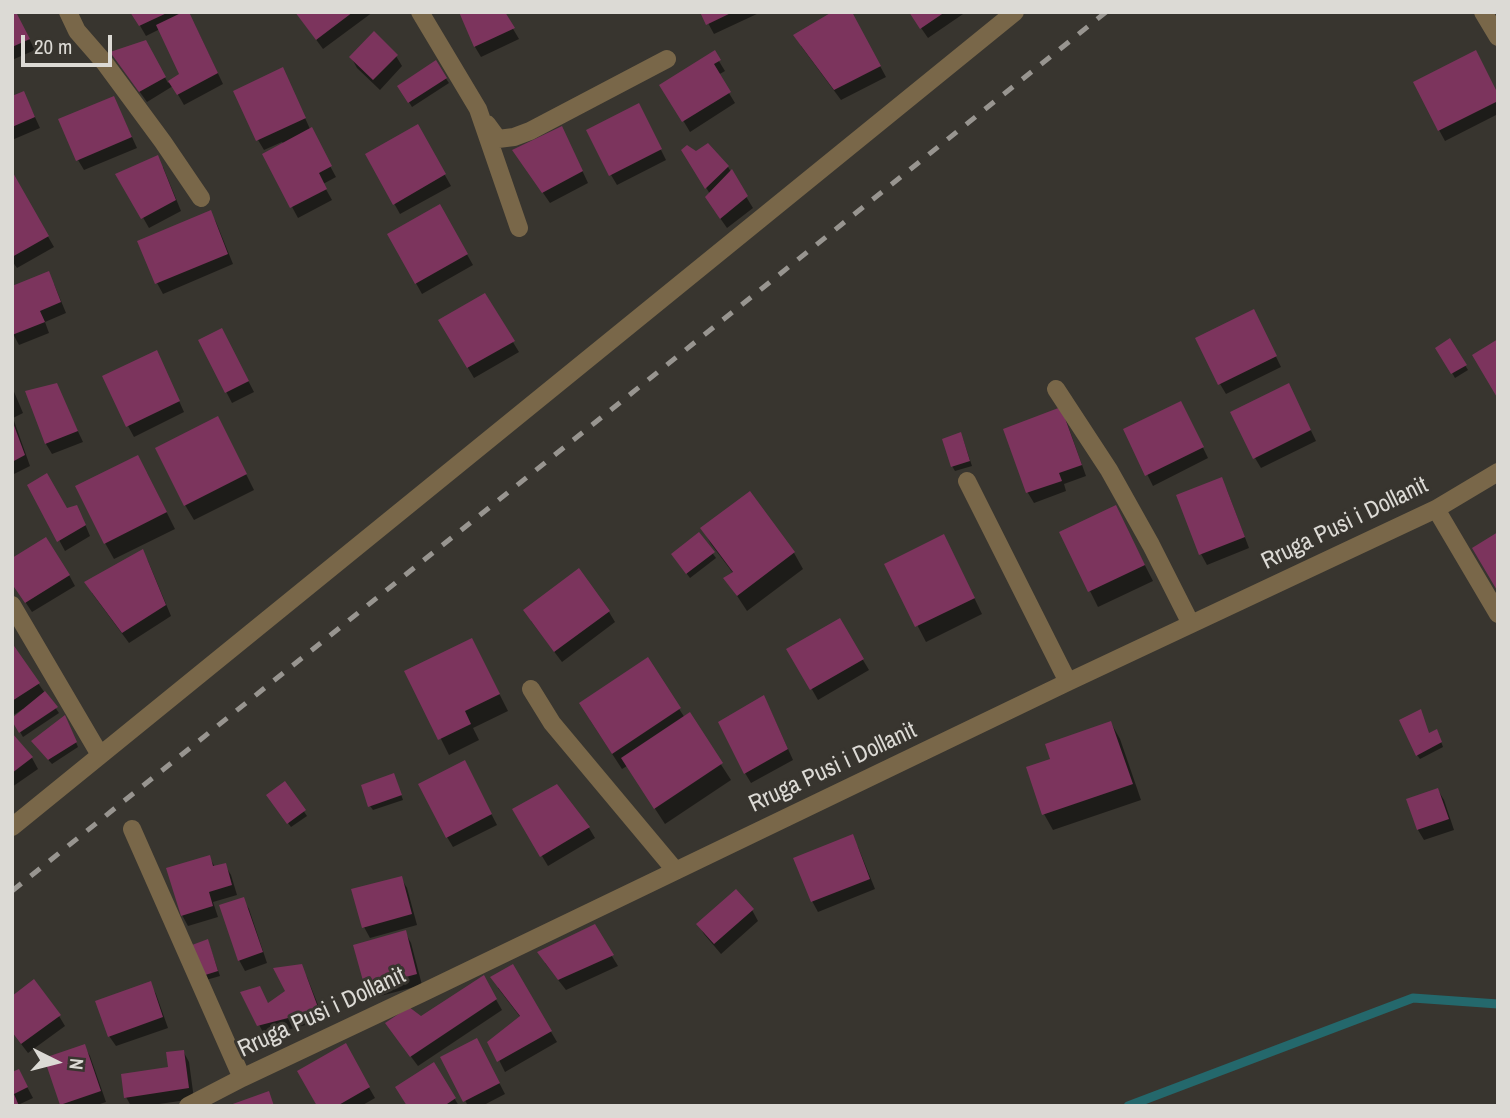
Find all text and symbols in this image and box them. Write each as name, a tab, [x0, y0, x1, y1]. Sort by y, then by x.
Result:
scale bar	[24, 21, 116, 65]
text: 20 m	[34, 32, 72, 61]
street label: Rruga Pusi i Dollanit	[1257, 471, 1433, 577]
street label: Rruga Pusi i Dollanit	[745, 717, 921, 819]
street label: Rruga Pusi i Dollanit	[234, 962, 410, 1064]
north arrow	[21, 1027, 91, 1097]
text: N	[63, 1057, 90, 1071]

